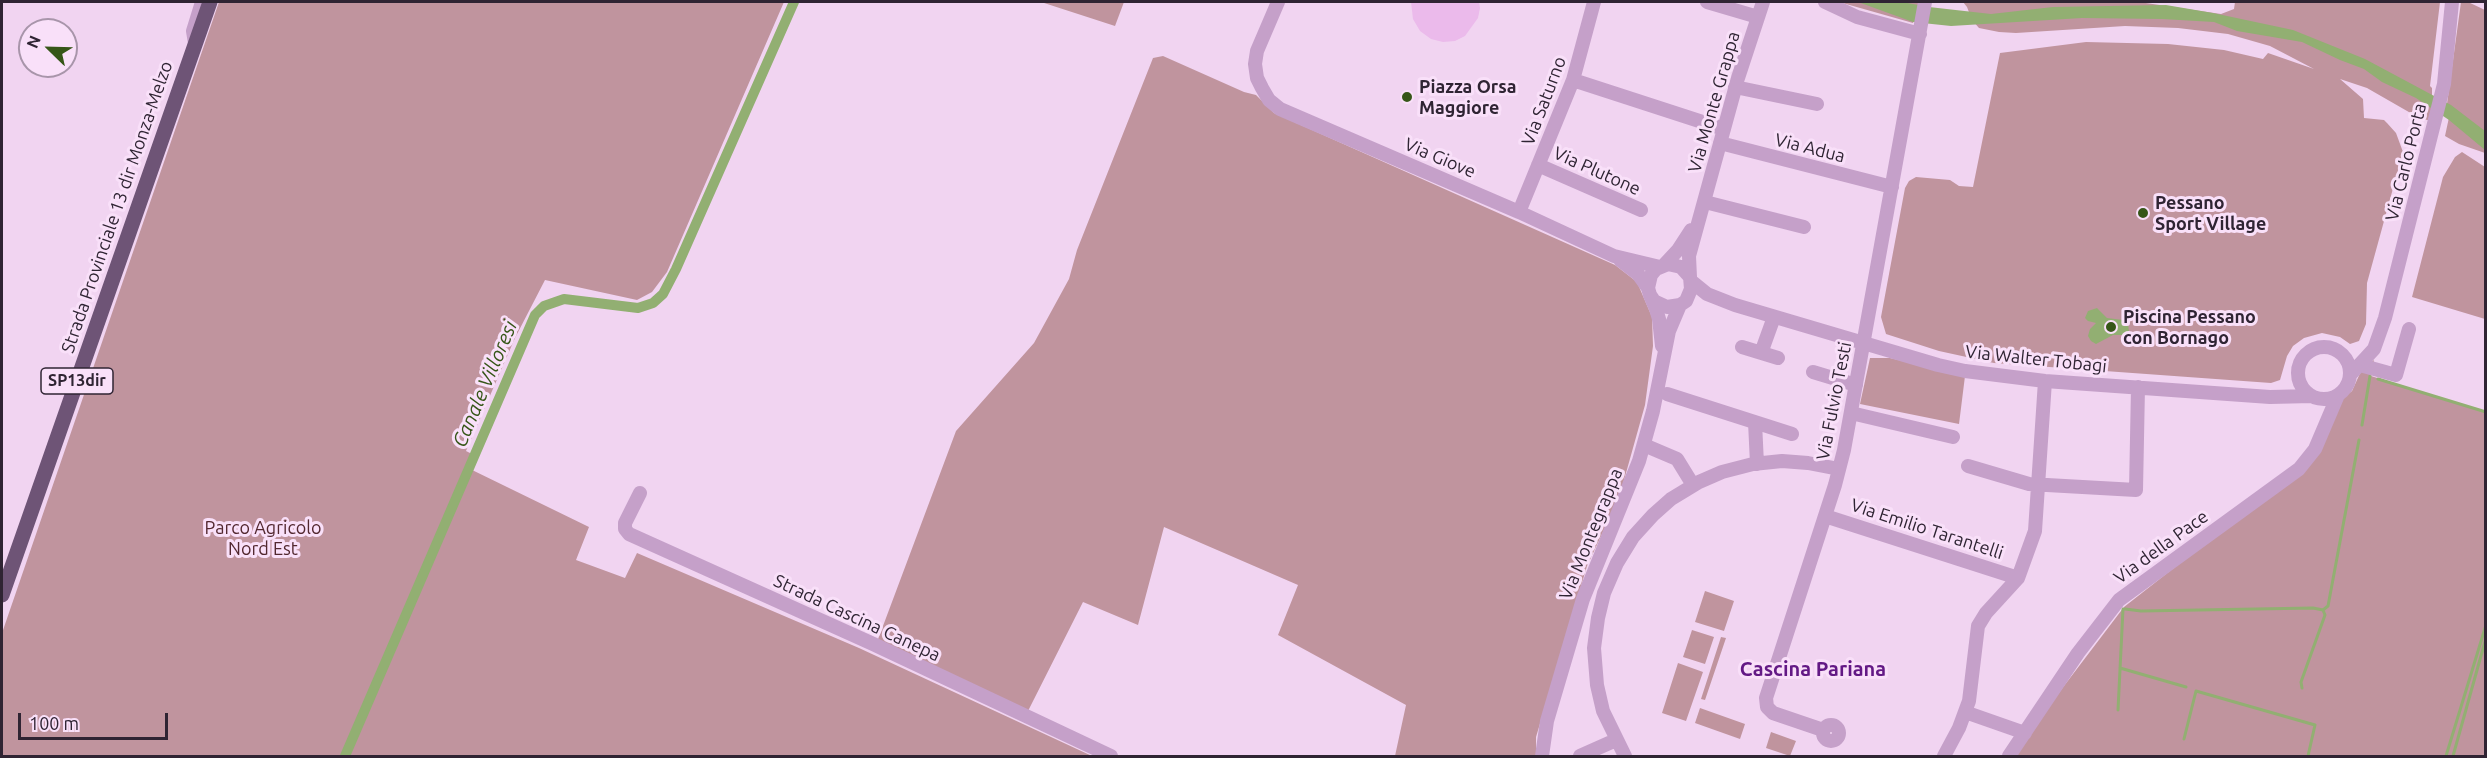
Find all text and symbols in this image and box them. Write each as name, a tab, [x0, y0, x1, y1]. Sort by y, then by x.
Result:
north arrow	[18, 18, 78, 78]
street label: Via Monte Grappa	[1684, 29, 1744, 175]
text: N	[23, 33, 44, 51]
street label: Via Saturno	[1517, 54, 1571, 148]
street label: Strada Provinciale 13 dir Monza-Melzo	[57, 58, 177, 356]
place label: Piazza Orsa Maggiore	[1419, 76, 1516, 118]
marker: Piazza Orsa Maggiore	[1400, 90, 1414, 104]
street label: Via Carlo Porta	[2381, 101, 2431, 223]
street label: Via Adua	[1773, 129, 1847, 167]
street label: Via Giove	[1401, 133, 1479, 183]
street label: Via Plutone	[1550, 142, 1644, 200]
place label: Pessano Sport Village	[2155, 192, 2266, 234]
marker: Pessano Sport Village	[2136, 206, 2150, 220]
place label: Piscina Pessano con Bornago	[2123, 306, 2256, 348]
water label: Canale Villoresi	[448, 317, 522, 451]
marker: Piscina Pessano con Bornago	[2104, 320, 2118, 334]
street label: Via Fulvio Testi	[1812, 340, 1856, 462]
street label: Via Walter Tobagi	[1964, 341, 2108, 377]
road number: SP13dir	[41, 368, 113, 394]
street label: Via Montegrappa	[1555, 465, 1627, 603]
street label: Via Emilio Tarantelli	[1848, 494, 2006, 564]
street label: Via della Pace	[2110, 506, 2212, 588]
park label: Parco Agricolo Nord Est	[205, 517, 321, 560]
street label: Strada Cascina Canepa	[770, 570, 944, 666]
district label: Cascina Pariana	[1740, 657, 1886, 681]
scale bar	[21, 701, 171, 739]
text: 100 m	[29, 713, 79, 733]

